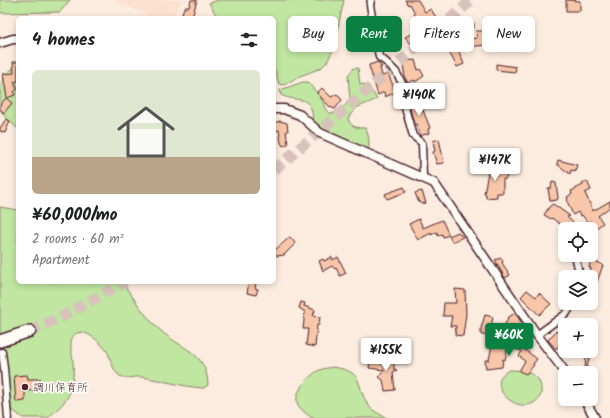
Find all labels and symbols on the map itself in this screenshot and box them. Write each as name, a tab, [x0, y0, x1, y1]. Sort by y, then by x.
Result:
pin: ¥140K	[391, 83, 447, 117]
pin: ¥147K	[467, 148, 523, 182]
pin: ¥60K	[485, 323, 533, 357]
pin: ¥155K	[358, 338, 414, 372]
place label: 調川保育所	[33, 379, 88, 397]
marker: 調川保育所	[20, 382, 30, 392]

